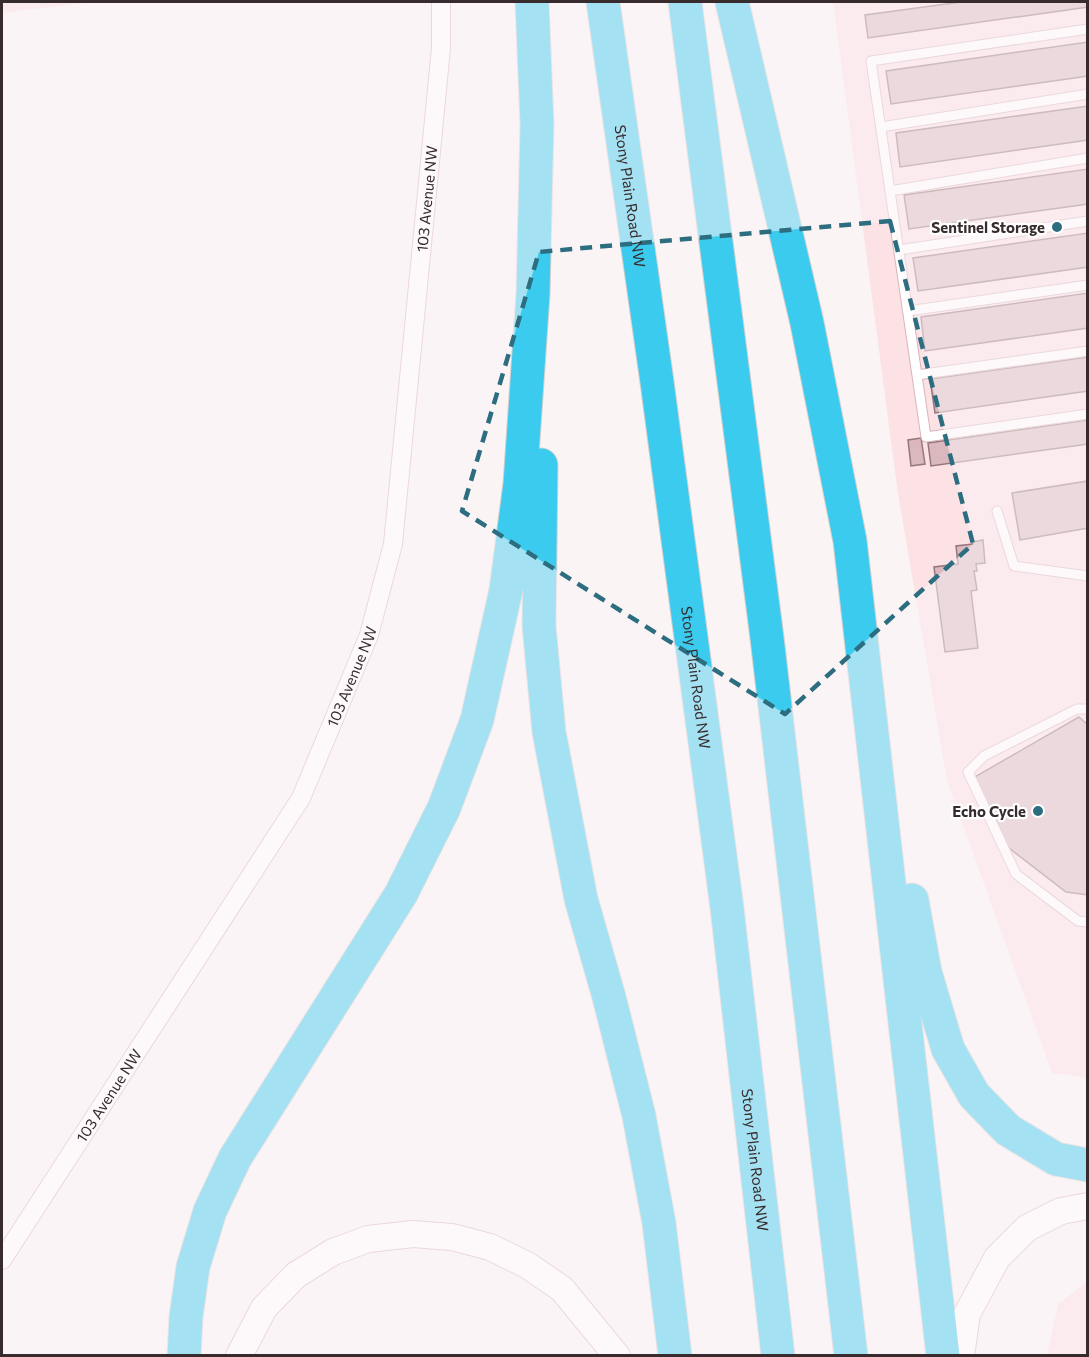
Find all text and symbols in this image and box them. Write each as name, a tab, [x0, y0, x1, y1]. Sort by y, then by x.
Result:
street label: Stony Plain Road NW	[612, 124, 650, 268]
street label: 103 Avenue NW	[412, 144, 441, 253]
place label: Sentinel Storage	[931, 218, 1045, 236]
marker: Sentinel Storage	[1050, 220, 1064, 234]
street label: Stony Plain Road NW	[678, 605, 715, 750]
street label: 103 Avenue NW	[323, 624, 380, 729]
place label: Echo Cycle	[952, 802, 1026, 820]
marker: Echo Cycle	[1031, 804, 1045, 818]
street label: 103 Avenue NW	[72, 1046, 145, 1145]
street label: Stony Plain Road NW	[739, 1087, 773, 1232]

